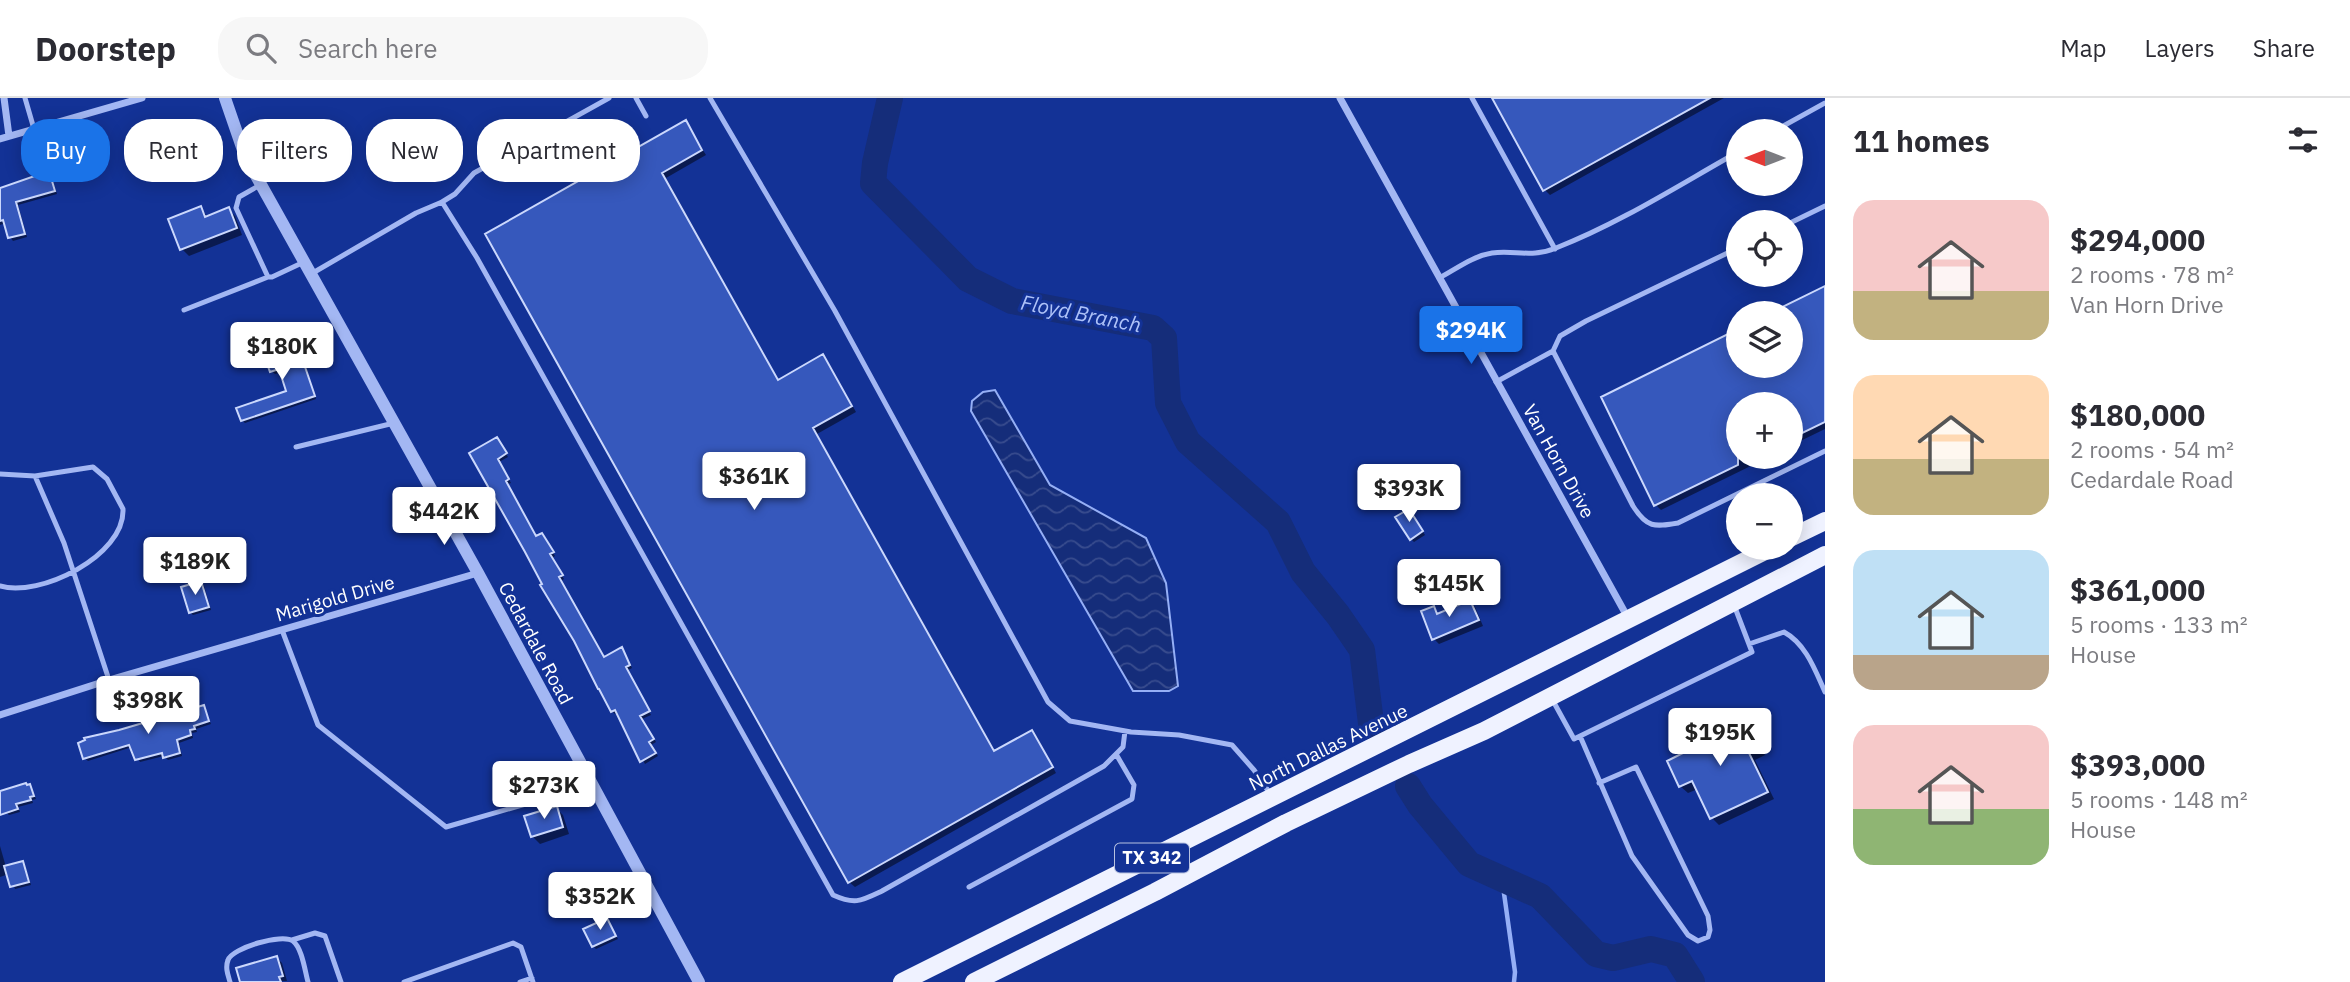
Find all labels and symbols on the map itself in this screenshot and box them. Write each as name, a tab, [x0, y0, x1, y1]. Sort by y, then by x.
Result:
north arrow	[1726, 119, 1802, 196]
water label: Floyd Branch	[1019, 288, 1144, 338]
pin: $294K	[1422, 306, 1520, 366]
pin: $180K	[233, 322, 331, 382]
street label: Van Horn Drive	[1518, 400, 1600, 522]
pin: $361K	[705, 452, 803, 512]
pin: $393K	[1360, 464, 1458, 524]
pin: $442K	[395, 488, 493, 547]
pin: $189K	[146, 538, 244, 597]
pin: $145K	[1400, 560, 1498, 619]
street label: Marigold Drive	[273, 570, 397, 626]
street label: Cedardale Road	[494, 578, 578, 708]
pin: $398K	[99, 676, 197, 736]
street label: North Dallas Avenue	[1245, 698, 1411, 796]
pin: $195K	[1671, 708, 1769, 768]
pin: $273K	[495, 762, 593, 821]
road number: TX 342	[1115, 844, 1189, 872]
pin: $352K	[551, 872, 649, 932]

